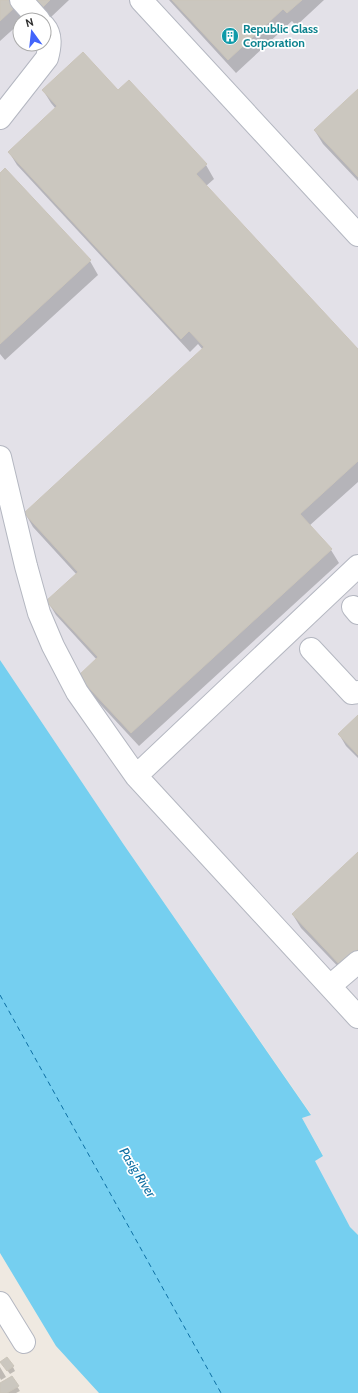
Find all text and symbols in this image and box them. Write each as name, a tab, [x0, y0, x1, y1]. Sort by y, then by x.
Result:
north arrow	[12, 12, 52, 52]
text: N	[24, 15, 35, 30]
place label: Republic Glass Corporation	[243, 21, 318, 50]
building icon: Republic Glass Corporation	[220, 26, 240, 46]
water label: Pasig River	[116, 1144, 160, 1201]

